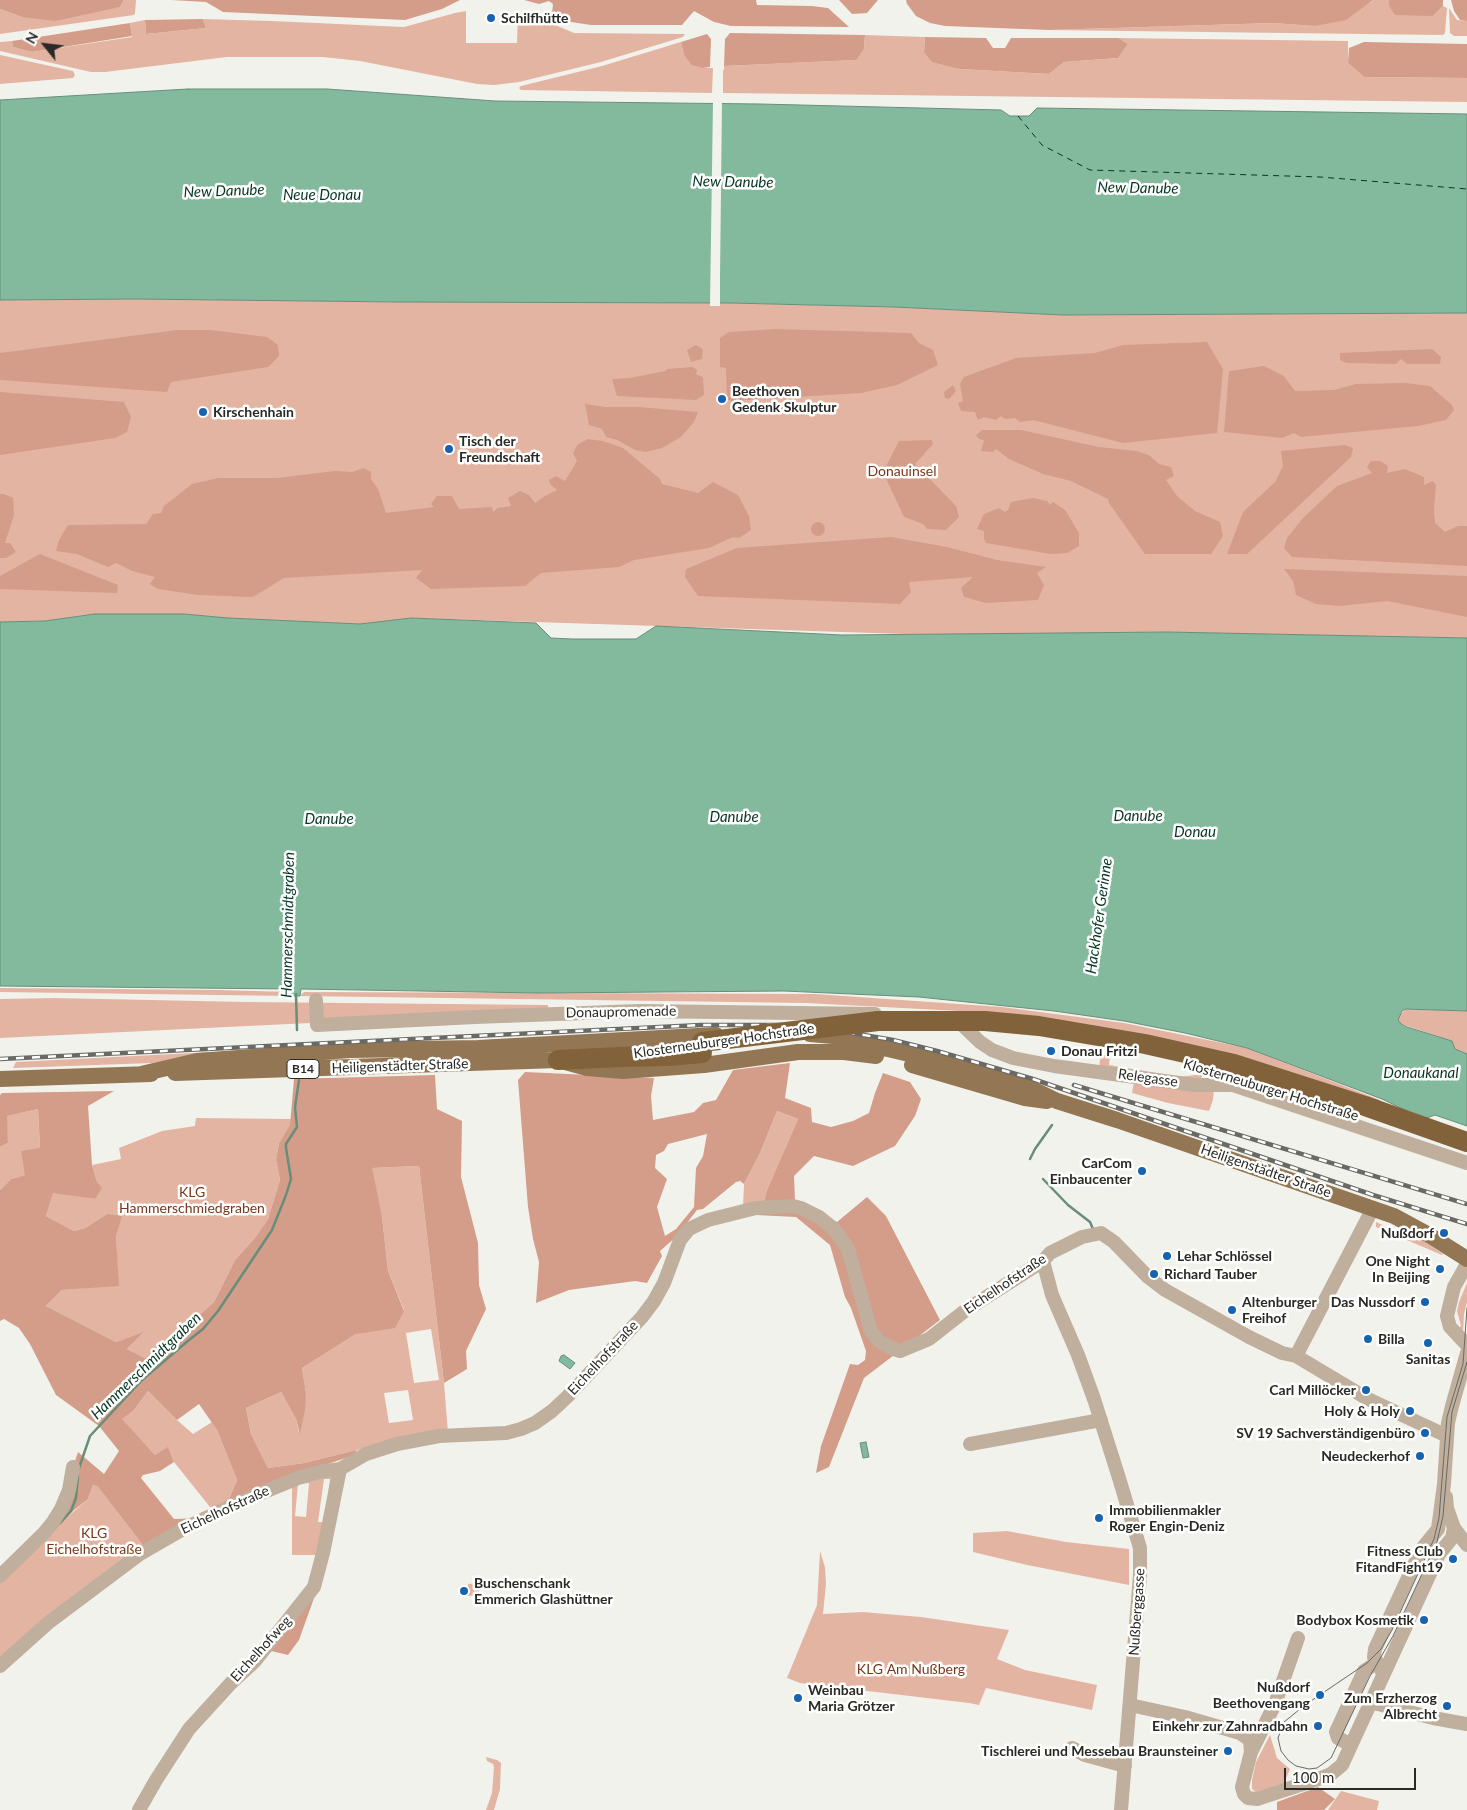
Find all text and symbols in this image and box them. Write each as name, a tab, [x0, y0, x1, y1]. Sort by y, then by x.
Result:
place label: Schilfhütte	[501, 10, 569, 26]
marker: Schilfhütte	[485, 12, 497, 24]
north arrow	[20, 20, 70, 70]
text: N	[21, 29, 41, 46]
water label: New Danube	[692, 172, 774, 192]
water label: New Danube	[1097, 178, 1179, 198]
water label: New Danube	[183, 181, 265, 201]
water label: Neue Donau	[283, 186, 361, 204]
place label: Beethoven Gedenk Skulptur	[732, 383, 836, 416]
marker: Beethoven Gedenk Skulptur	[716, 393, 728, 405]
place label: Kirschenhain	[213, 404, 294, 420]
marker: Kirschenhain	[197, 406, 209, 418]
place label: Tisch der Freundschaft	[459, 433, 540, 466]
marker: Tisch der Freundschaft	[443, 443, 455, 455]
park label: Donauinsel	[868, 463, 936, 479]
water label: Danube	[1113, 807, 1163, 825]
water label: Danube	[709, 808, 759, 826]
water label: Danube	[304, 810, 354, 828]
water label: Donau	[1174, 823, 1216, 841]
water label: Hammerschmidtgraben	[278, 852, 298, 998]
water label: Hackhofer Gerinne	[1082, 857, 1116, 975]
street label: Donaupromenade	[566, 1003, 676, 1021]
street label: Klosterneuburger Hochstraße	[633, 1020, 815, 1062]
place label: Donau Fritzi	[1061, 1043, 1137, 1059]
marker: Donau Fritzi	[1045, 1045, 1057, 1057]
street label: Heiligenstädter Straße	[331, 1055, 469, 1077]
street label: Klosterneuburger Hochstraße	[1181, 1055, 1361, 1125]
road number: B14	[287, 1060, 319, 1078]
water label: Donaukanal	[1383, 1064, 1459, 1082]
street label: Relegasse	[1117, 1065, 1179, 1091]
street label: Heiligenstädter Straße	[1199, 1141, 1333, 1201]
place label: CarCom Einbaucenter	[1050, 1155, 1132, 1188]
marker: CarCom Einbaucenter	[1136, 1165, 1148, 1177]
park label: KLG Hammerschmiedgraben	[119, 1184, 265, 1216]
place label: Nußdorf	[1381, 1225, 1434, 1241]
marker: Nußdorf	[1438, 1227, 1450, 1239]
place label: Lehar Schlössel	[1177, 1248, 1272, 1264]
street label: Eichelhofstraße	[961, 1250, 1049, 1318]
marker: Lehar Schlössel	[1161, 1250, 1173, 1262]
place label: One Night In Beijing	[1365, 1253, 1430, 1285]
marker: One Night In Beijing	[1434, 1263, 1446, 1275]
place label: Richard Tauber	[1164, 1266, 1257, 1282]
marker: Richard Tauber	[1148, 1268, 1160, 1280]
place label: Altenburger Freihof	[1242, 1294, 1317, 1326]
place label: Das Nussdorf	[1331, 1294, 1415, 1310]
marker: Das Nussdorf	[1419, 1296, 1431, 1308]
marker: Altenburger Freihof	[1226, 1304, 1238, 1316]
water label: Hammerschmidtgraben	[87, 1309, 205, 1423]
street label: Eichelhofstraße	[564, 1317, 642, 1399]
place label: Billa	[1378, 1331, 1405, 1347]
marker: Billa	[1362, 1333, 1374, 1345]
marker: Sanitas	[1422, 1337, 1434, 1349]
place label: Sanitas	[1406, 1351, 1450, 1367]
place label: Carl Millöcker	[1269, 1382, 1356, 1398]
marker: Carl Millöcker	[1360, 1384, 1372, 1396]
place label: Holy & Holy	[1324, 1403, 1400, 1419]
marker: Holy & Holy	[1404, 1405, 1416, 1417]
place label: SV 19 Sachverständigenbüro	[1236, 1425, 1415, 1441]
marker: SV 19 Sachverständigenbüro	[1419, 1427, 1431, 1439]
place label: Neudeckerhof	[1321, 1448, 1410, 1464]
marker: Neudeckerhof	[1414, 1450, 1426, 1462]
street label: Eichelhofstraße	[178, 1482, 272, 1538]
place label: Immobilienmakler Roger Engin-Deniz	[1109, 1502, 1225, 1534]
marker: Immobilienmakler Roger Engin-Deniz	[1093, 1512, 1105, 1524]
park label: KLG Eichelhofstraße	[46, 1525, 142, 1558]
place label: Fitness Club FitandFight19	[1355, 1543, 1443, 1575]
marker: Fitness Club FitandFight19	[1447, 1553, 1459, 1565]
street label: Nußberggasse	[1126, 1568, 1148, 1656]
place label: Buschenschank Emmerich Glashüttner	[474, 1575, 613, 1608]
marker: Buschenschank Emmerich Glashüttner	[458, 1585, 470, 1597]
place label: Bodybox Kosmetik	[1296, 1612, 1414, 1628]
street label: Eichelhofweg	[227, 1613, 295, 1685]
marker: Bodybox Kosmetik	[1418, 1614, 1430, 1626]
park label: KLG Am Nußberg	[857, 1661, 965, 1677]
place label: Nußdorf Beethovengang	[1213, 1679, 1310, 1711]
place label: Weinbau Maria Grötzer	[808, 1682, 895, 1714]
marker: Nußdorf Beethovengang	[1314, 1689, 1326, 1701]
place label: Zum Erzherzog Albrecht	[1344, 1690, 1437, 1722]
marker: Weinbau Maria Grötzer	[792, 1692, 804, 1704]
marker: Zum Erzherzog Albrecht	[1441, 1700, 1453, 1712]
place label: Einkehr zur Zahnradbahn	[1152, 1718, 1308, 1734]
marker: Einkehr zur Zahnradbahn	[1312, 1720, 1324, 1732]
place label: Tischlerei und Messebau Braunsteiner	[981, 1743, 1218, 1759]
marker: Tischlerei und Messebau Braunsteiner	[1222, 1745, 1234, 1757]
scale bar	[1287, 1758, 1420, 1790]
text: 100 m	[1292, 1768, 1334, 1786]

